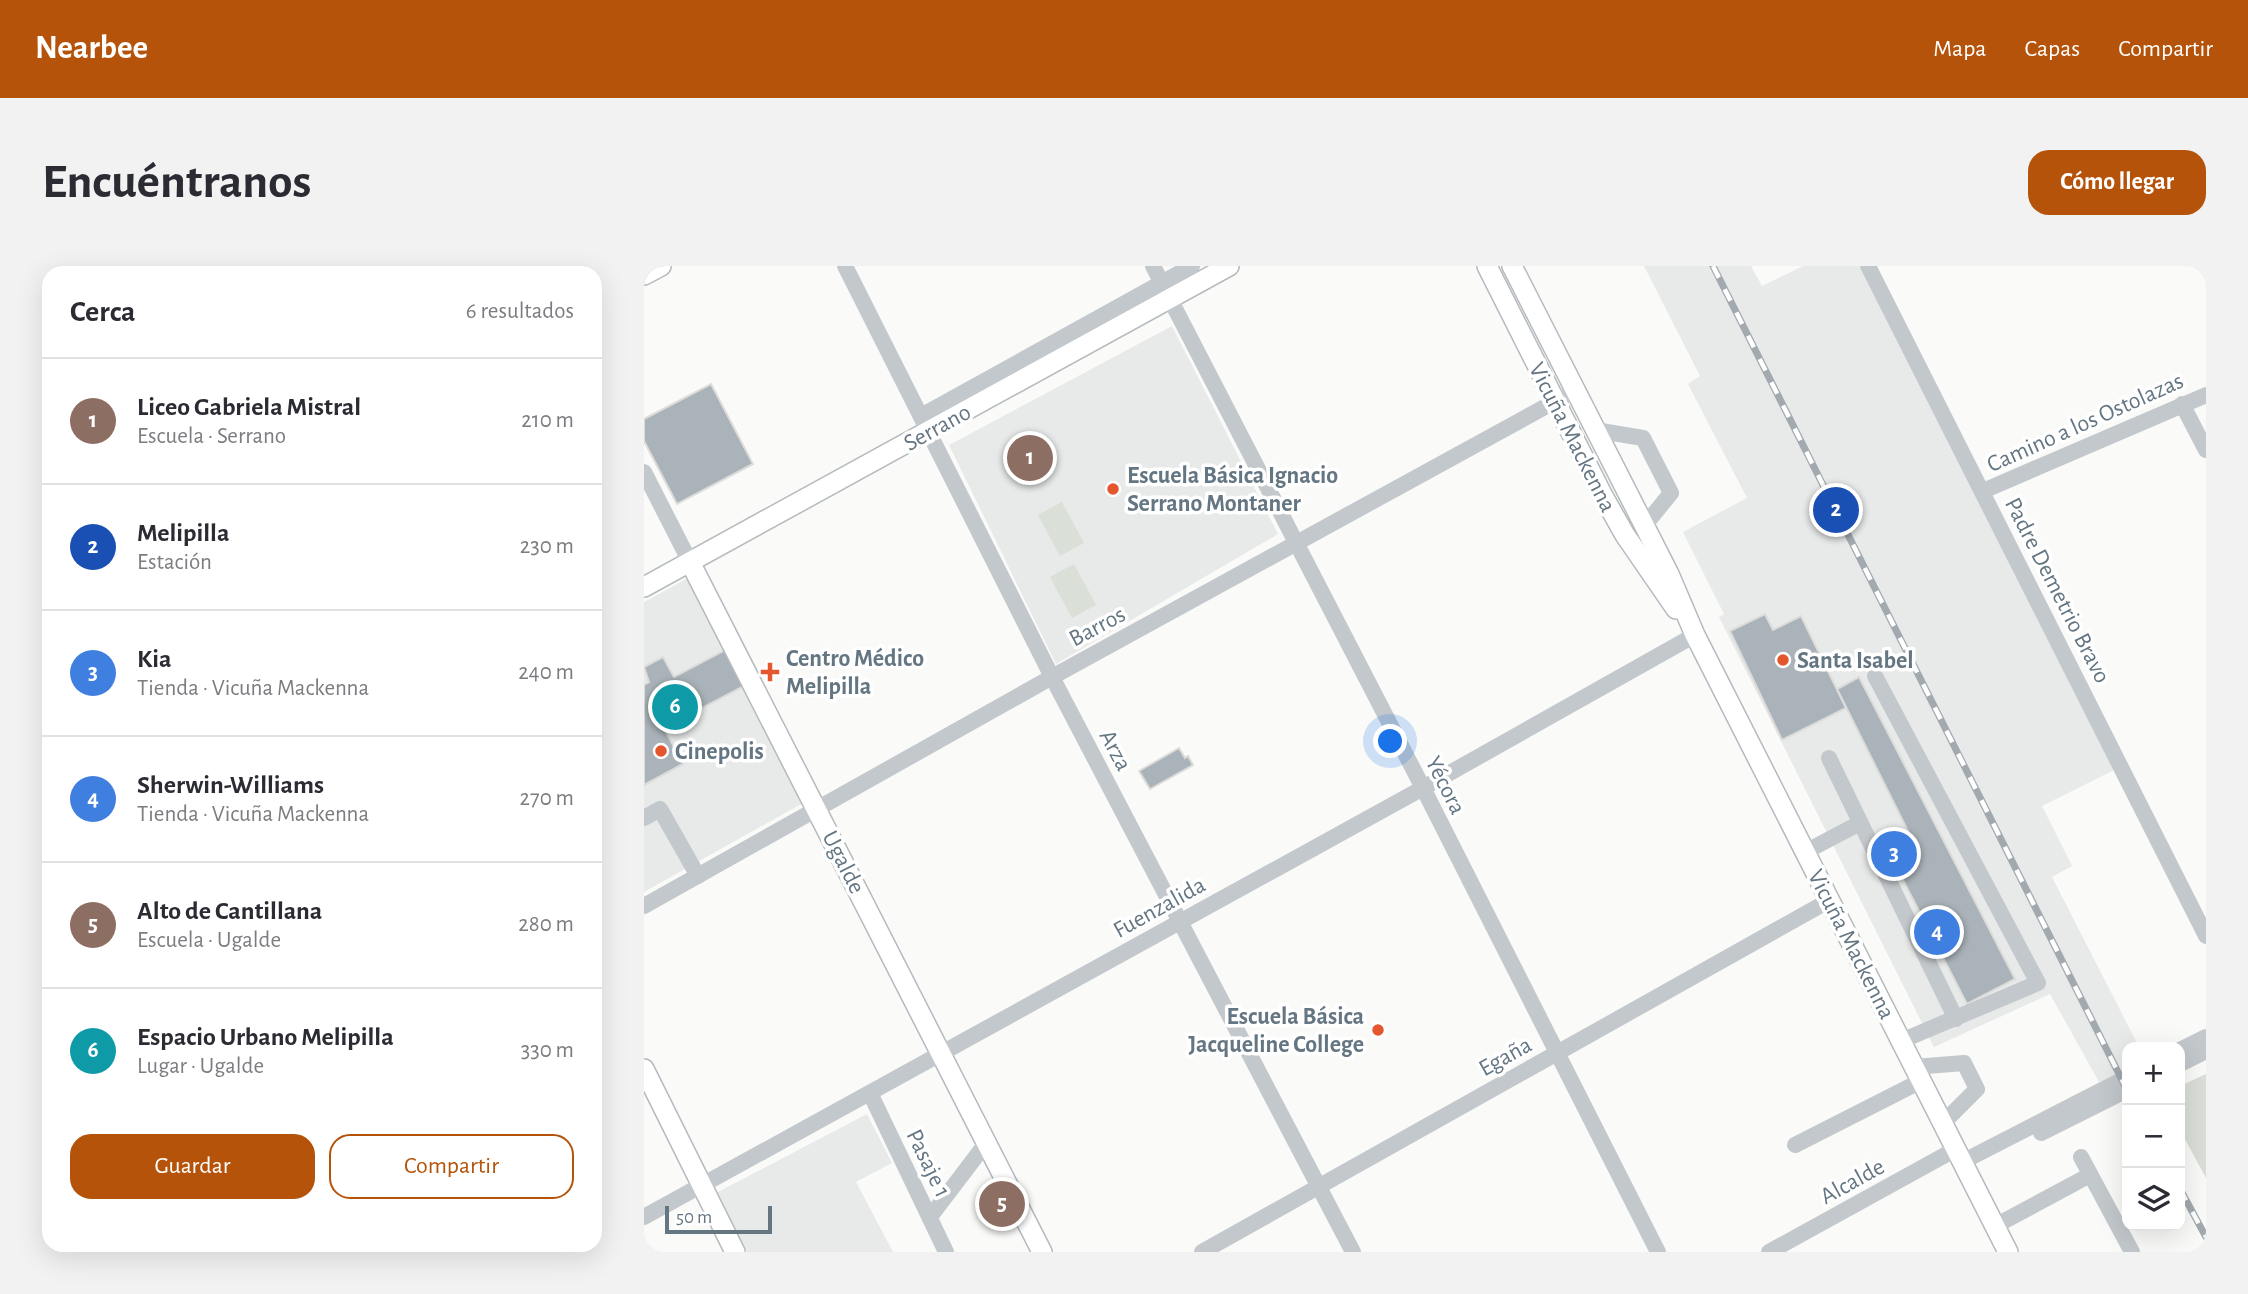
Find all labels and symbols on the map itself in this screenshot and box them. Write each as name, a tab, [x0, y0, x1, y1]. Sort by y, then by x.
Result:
street label: Vicuña Mackenna	[1524, 359, 1620, 516]
street label: Camino a los Ostolazas	[1984, 369, 2187, 477]
street label: Serrano	[900, 400, 975, 456]
pin: 1	[1007, 432, 1053, 484]
place label: Escuela Básica Ignacio Serrano Montaner	[1127, 464, 1338, 516]
marker: Escuela Básica Ignacio Serrano Montaner	[1105, 481, 1121, 497]
pin: 2	[1813, 484, 1859, 536]
street label: Padre Demetrio Bravo	[2000, 494, 2114, 687]
street label: Barros	[1065, 602, 1130, 652]
place label: Centro Médico Melipilla	[786, 647, 924, 699]
place label: Santa Isabel	[1797, 649, 1914, 673]
marker: Santa Isabel	[1775, 652, 1791, 668]
marker: Centro Médico Melipilla	[760, 662, 780, 682]
pin: 6	[652, 681, 698, 733]
your location	[1373, 724, 1407, 758]
street label: Arza	[1095, 726, 1136, 775]
place label: Cinepolis	[675, 740, 764, 764]
marker: Cinepolis	[653, 743, 669, 759]
street label: Yécora	[1420, 753, 1470, 818]
street label: Ugalde	[817, 827, 869, 898]
pin: 3	[1871, 828, 1917, 880]
street label: Vicuña Mackenna	[1803, 866, 1899, 1023]
street label: Fuenzalida	[1109, 873, 1210, 943]
pin: 4	[1914, 906, 1960, 958]
place label: Escuela Básica Jacqueline College	[1188, 1005, 1364, 1057]
marker: Escuela Básica Jacqueline College	[1370, 1022, 1386, 1038]
street label: Egaña	[1475, 1033, 1536, 1081]
street label: Pasaje 1	[901, 1126, 955, 1201]
street label: Alcalde	[1816, 1155, 1889, 1209]
pin: 5	[979, 1178, 1025, 1230]
scale bar	[665, 1203, 772, 1235]

